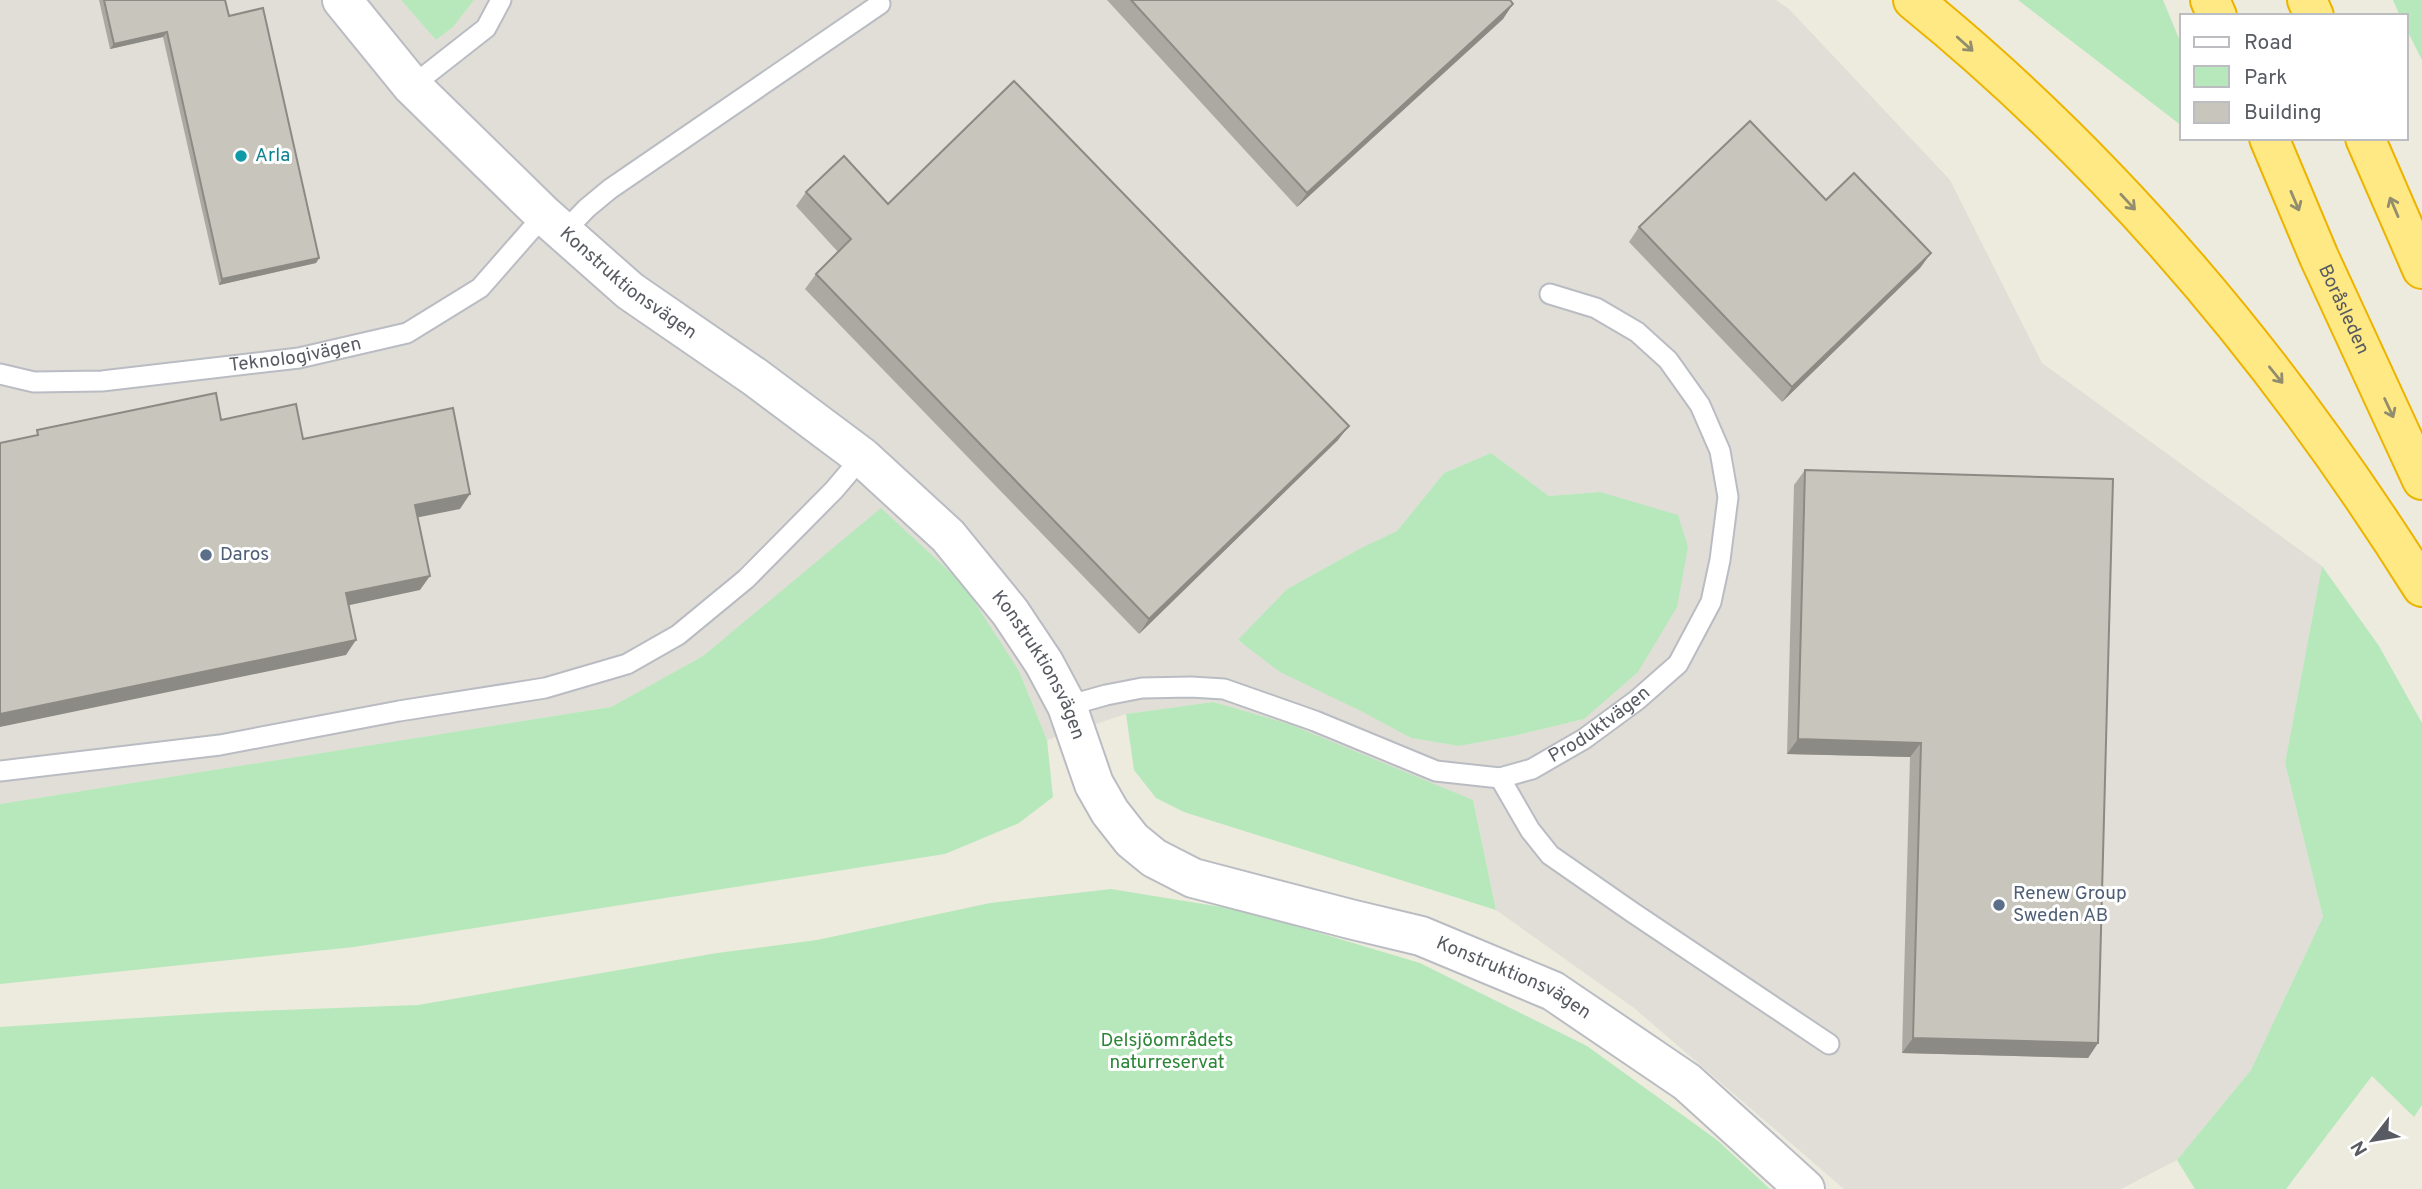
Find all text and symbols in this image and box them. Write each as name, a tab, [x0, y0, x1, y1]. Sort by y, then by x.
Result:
legend	[2180, 14, 2408, 140]
text: Road	[2244, 30, 2293, 57]
one-way arrow	[1956, 35, 1973, 52]
text: Park	[2244, 65, 2287, 92]
text: Building	[2244, 100, 2322, 127]
place label: Arla	[255, 144, 290, 168]
marker: Arla	[233, 148, 249, 164]
one-way arrow	[2290, 190, 2303, 211]
one-way arrow	[2119, 193, 2136, 210]
one-way arrow	[2387, 196, 2400, 218]
street label: Konstruktionsvägen	[554, 222, 701, 345]
street label: Boråsleden	[2312, 261, 2374, 358]
street label: Teknologivägen	[228, 332, 364, 378]
one-way arrow	[2268, 365, 2284, 383]
one-way arrow	[2383, 397, 2396, 419]
place label: Daros	[220, 543, 269, 567]
marker: Daros	[198, 547, 214, 563]
street label: Konstruktionsvägen	[986, 586, 1090, 743]
street label: Produktvägen	[1544, 681, 1656, 769]
place label: Renew Group Sweden AB	[2013, 882, 2127, 928]
marker: Renew Group Sweden AB	[1991, 897, 2007, 913]
street label: Konstruktionsvägen	[1432, 932, 1595, 1025]
park label: Delsjöområdets naturreservat	[1100, 1029, 1234, 1075]
north arrow	[2338, 1105, 2408, 1175]
text: N	[2346, 1136, 2374, 1160]

